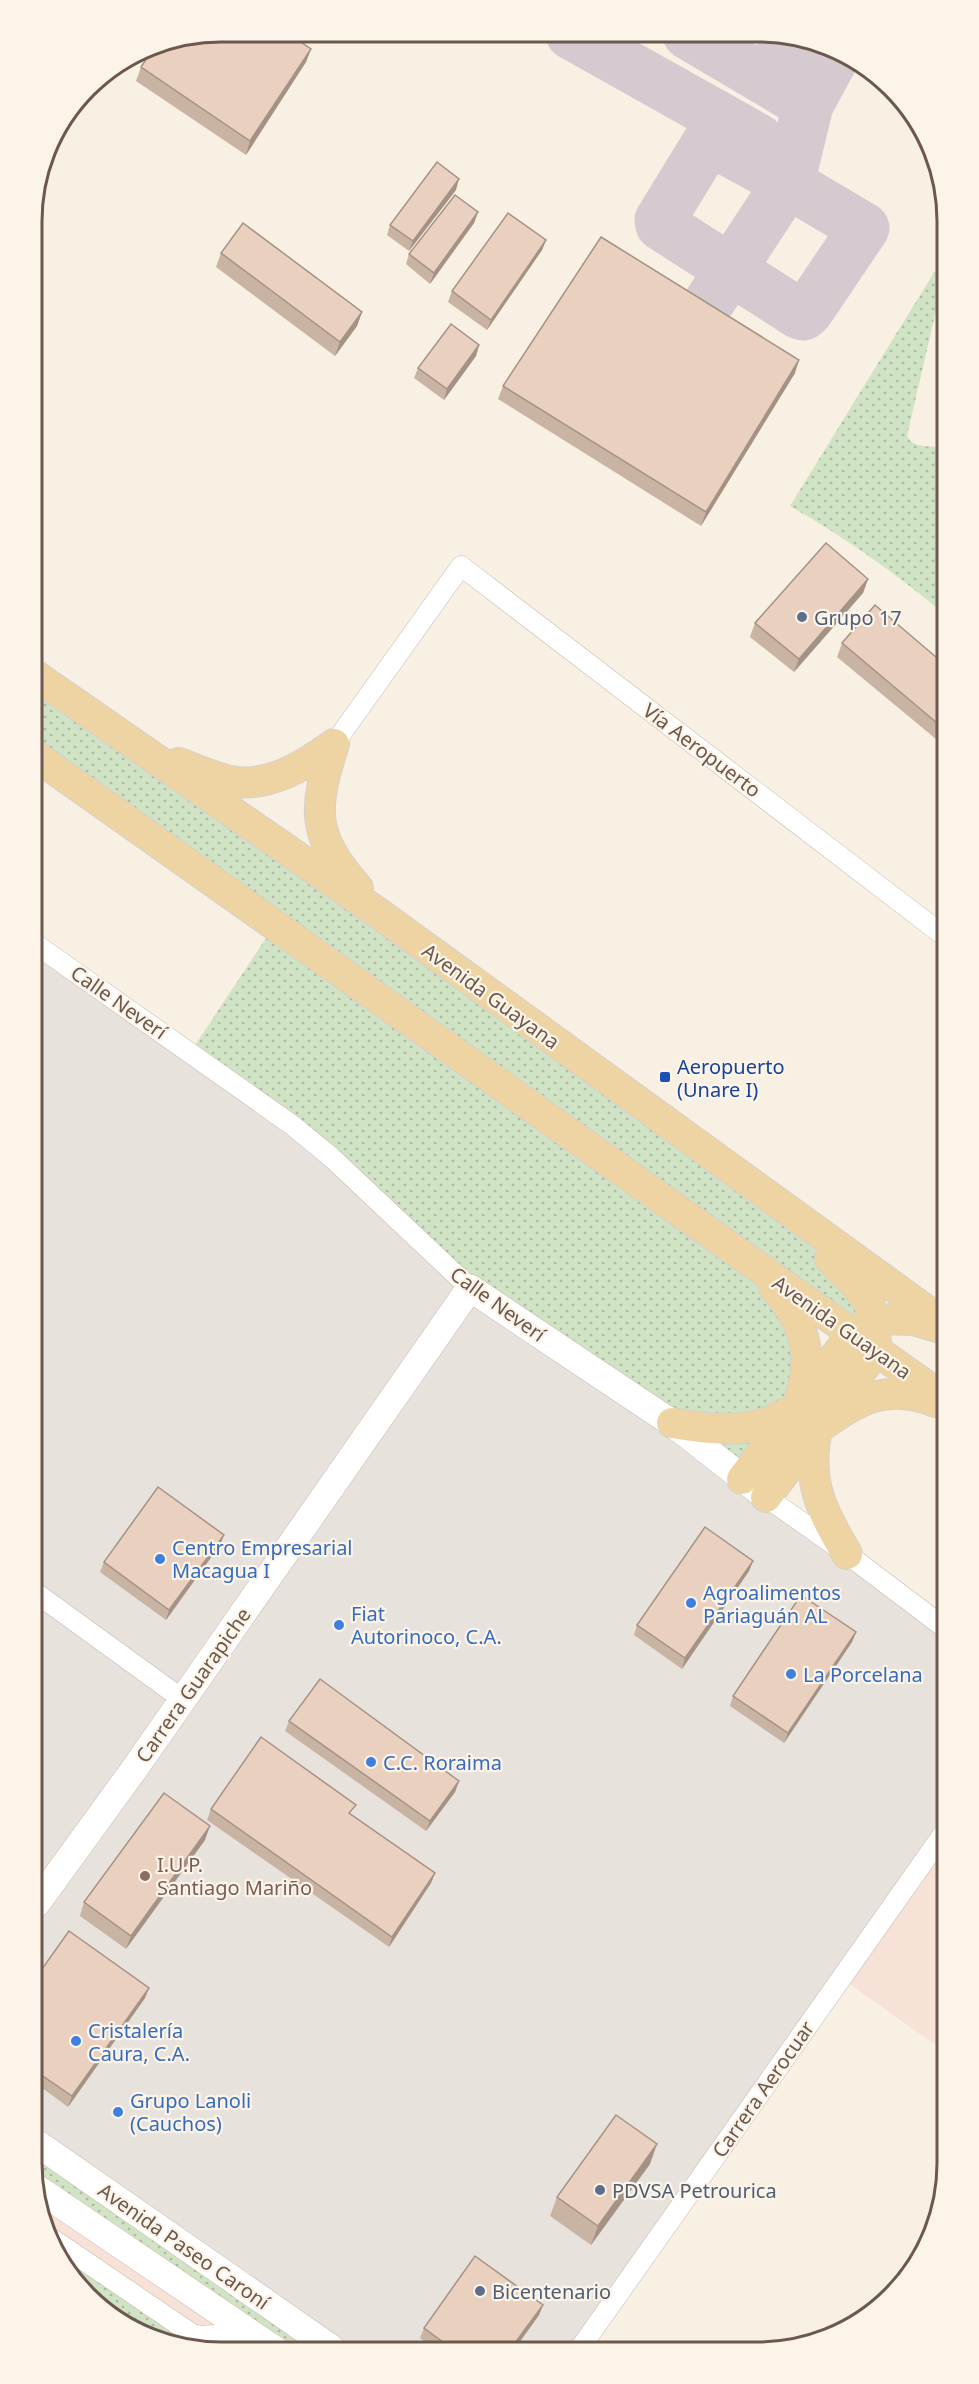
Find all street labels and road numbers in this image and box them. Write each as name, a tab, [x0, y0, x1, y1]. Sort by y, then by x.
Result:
street label: Vía Aeropuerto	[638, 697, 766, 803]
street label: Avenida Guayana	[417, 937, 565, 1055]
street label: Calle Neverí	[66, 959, 173, 1046]
street label: Calle Neverí	[445, 1260, 552, 1348]
street label: Avenida Guayana	[767, 1269, 917, 1385]
street label: Carrera Guarapiche	[129, 1602, 257, 1768]
street label: Carrera Aerocuar	[706, 2015, 820, 2163]
street label: Avenida Paseo Caroní	[93, 2177, 276, 2316]

